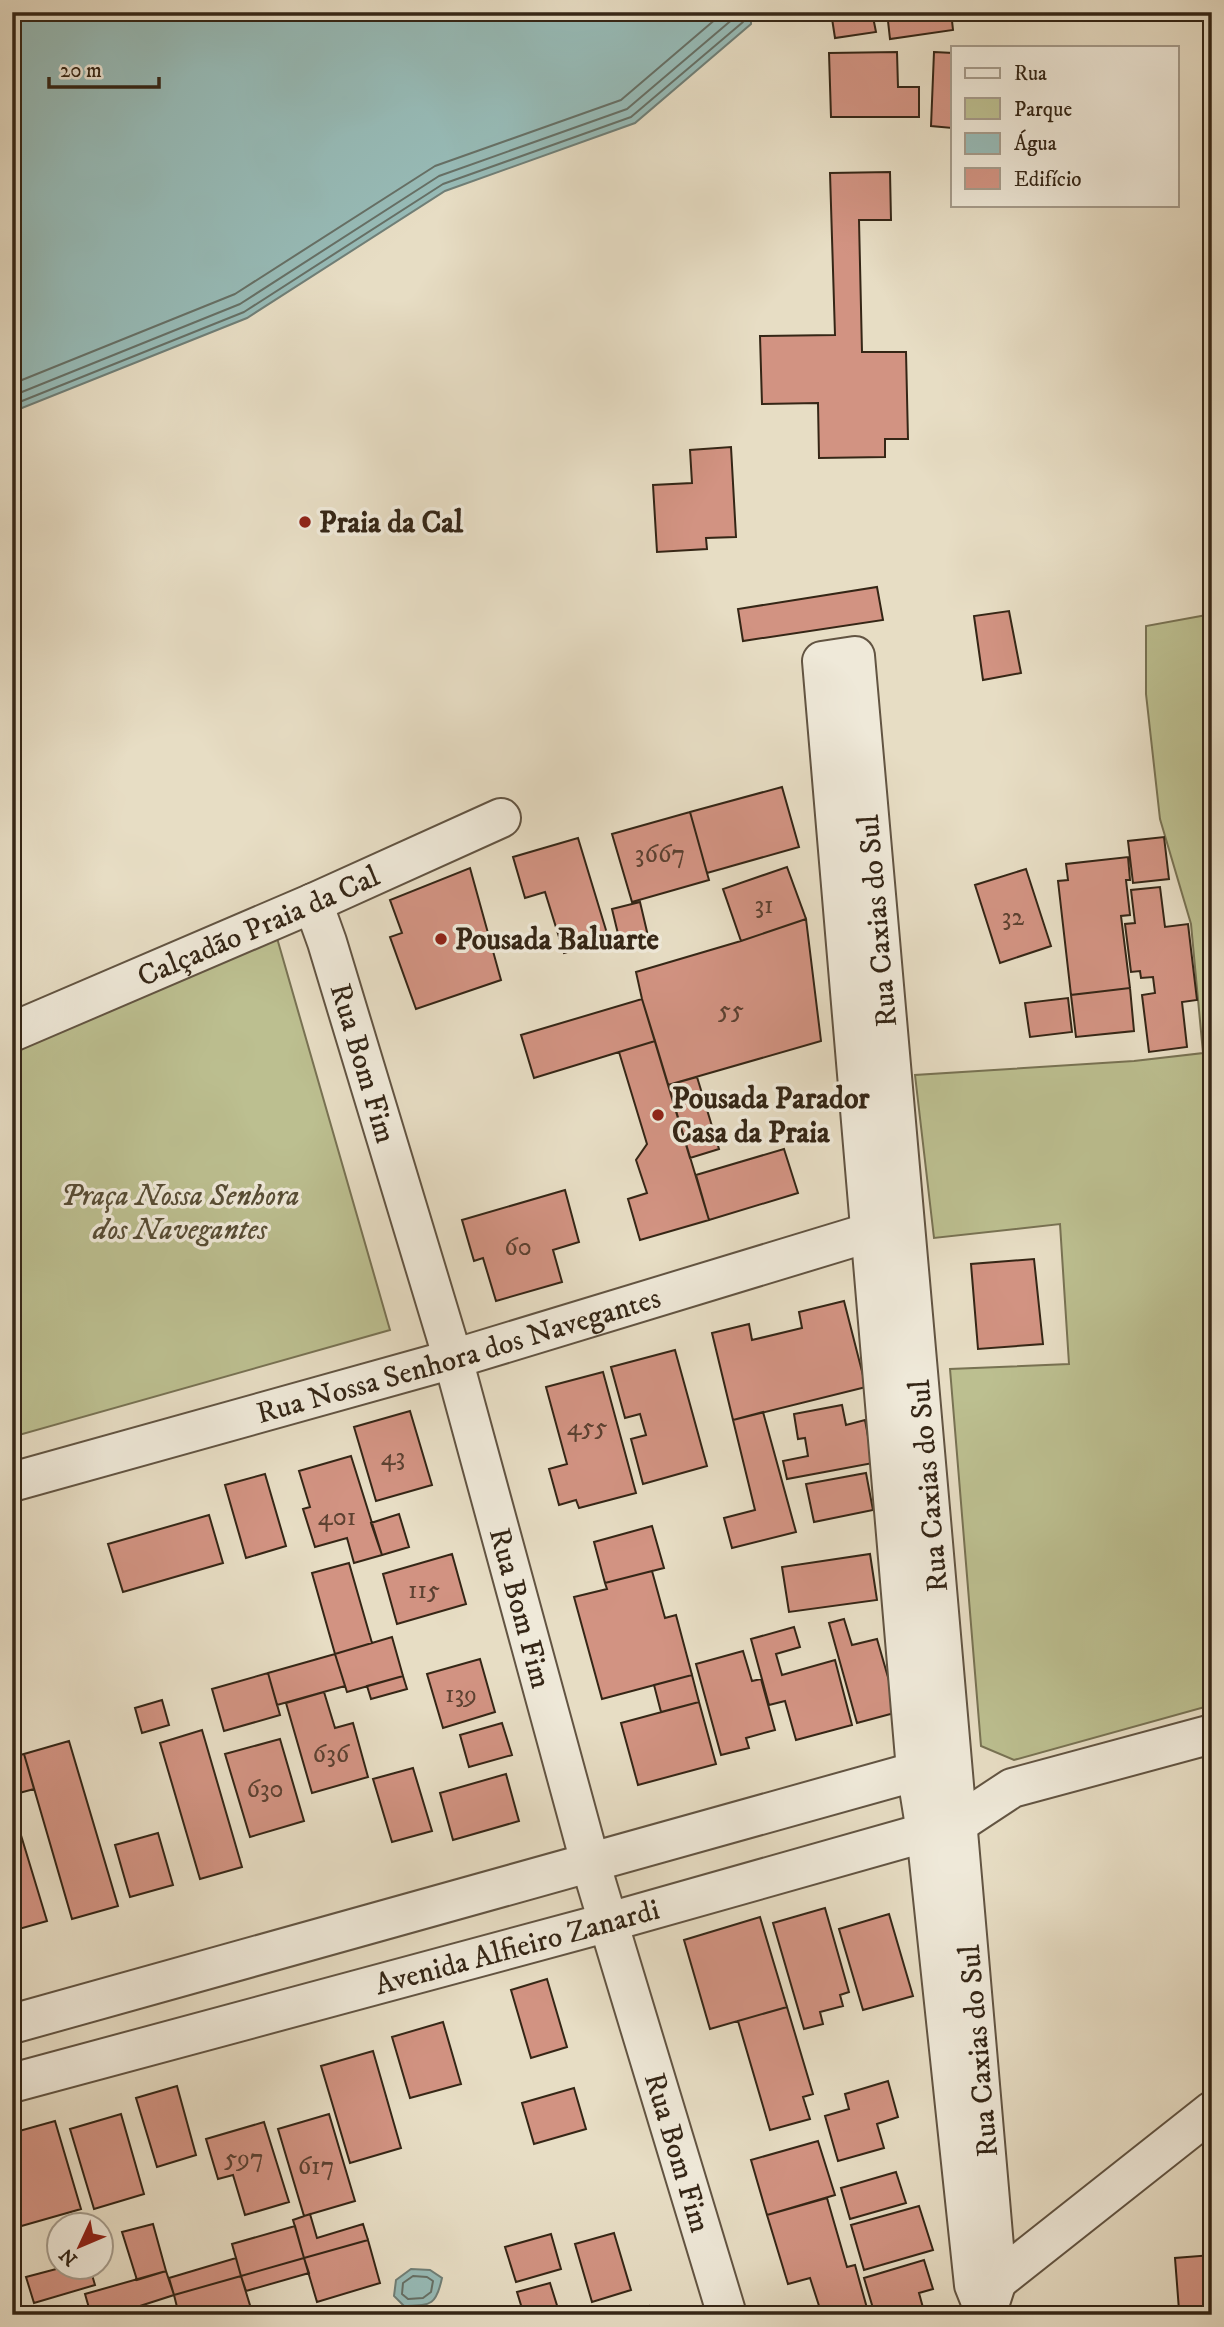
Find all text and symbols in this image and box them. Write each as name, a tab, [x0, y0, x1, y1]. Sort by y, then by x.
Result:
scale bar	[49, 46, 159, 90]
legend	[951, 46, 1178, 206]
text: 20 m	[60, 58, 102, 84]
text: Rua	[1014, 61, 1047, 87]
text: Parque	[1014, 97, 1072, 123]
text: Água	[1014, 129, 1057, 157]
text: Edifício	[1014, 167, 1082, 193]
place label: Praia da Cal	[319, 505, 464, 542]
marker: Praia da Cal	[297, 514, 313, 530]
street label: Rua Caxias do Sul	[851, 813, 906, 1029]
house number: 3667	[635, 838, 685, 871]
street label: Calçadão Praia da Cal	[132, 858, 386, 996]
house number: 31	[754, 889, 774, 922]
house number: 32	[1002, 901, 1024, 934]
place label: Pousada Baluarte	[455, 922, 659, 959]
marker: Pousada Baluarte	[433, 931, 449, 947]
street label: Rua Bom Fim	[321, 979, 404, 1148]
house number: 55	[718, 994, 744, 1027]
place label: Pousada Parador Casa da Praia	[672, 1081, 870, 1152]
marker: Pousada Parador Casa da Praia	[650, 1107, 666, 1123]
park label: Praça Nossa Senhora dos Navegantes	[60, 1178, 300, 1249]
house number: 60	[504, 1231, 532, 1264]
street label: Rua Nossa Senhora dos Navegantes	[253, 1280, 665, 1433]
street label: Rua Caxias do Sul	[902, 1378, 957, 1594]
house number: 455	[567, 1411, 607, 1444]
house number: 43	[381, 1441, 405, 1474]
house number: 401	[318, 1501, 356, 1534]
street label: Rua Bom Fim	[480, 1524, 559, 1693]
house number: 115	[408, 1574, 440, 1607]
house number: 139	[445, 1678, 477, 1711]
house number: 636	[313, 1738, 351, 1771]
house number: 630	[246, 1773, 284, 1806]
street label: Avenida Alfieiro Zanardi	[371, 1892, 664, 2004]
street label: Rua Caxias do Sul	[952, 1943, 1007, 2159]
street label: Rua Bom Fim	[635, 2069, 718, 2237]
house number: 597	[224, 2142, 264, 2175]
house number: 617	[298, 2150, 334, 2183]
north arrow	[46, 2212, 116, 2282]
text: N	[55, 2243, 83, 2270]

